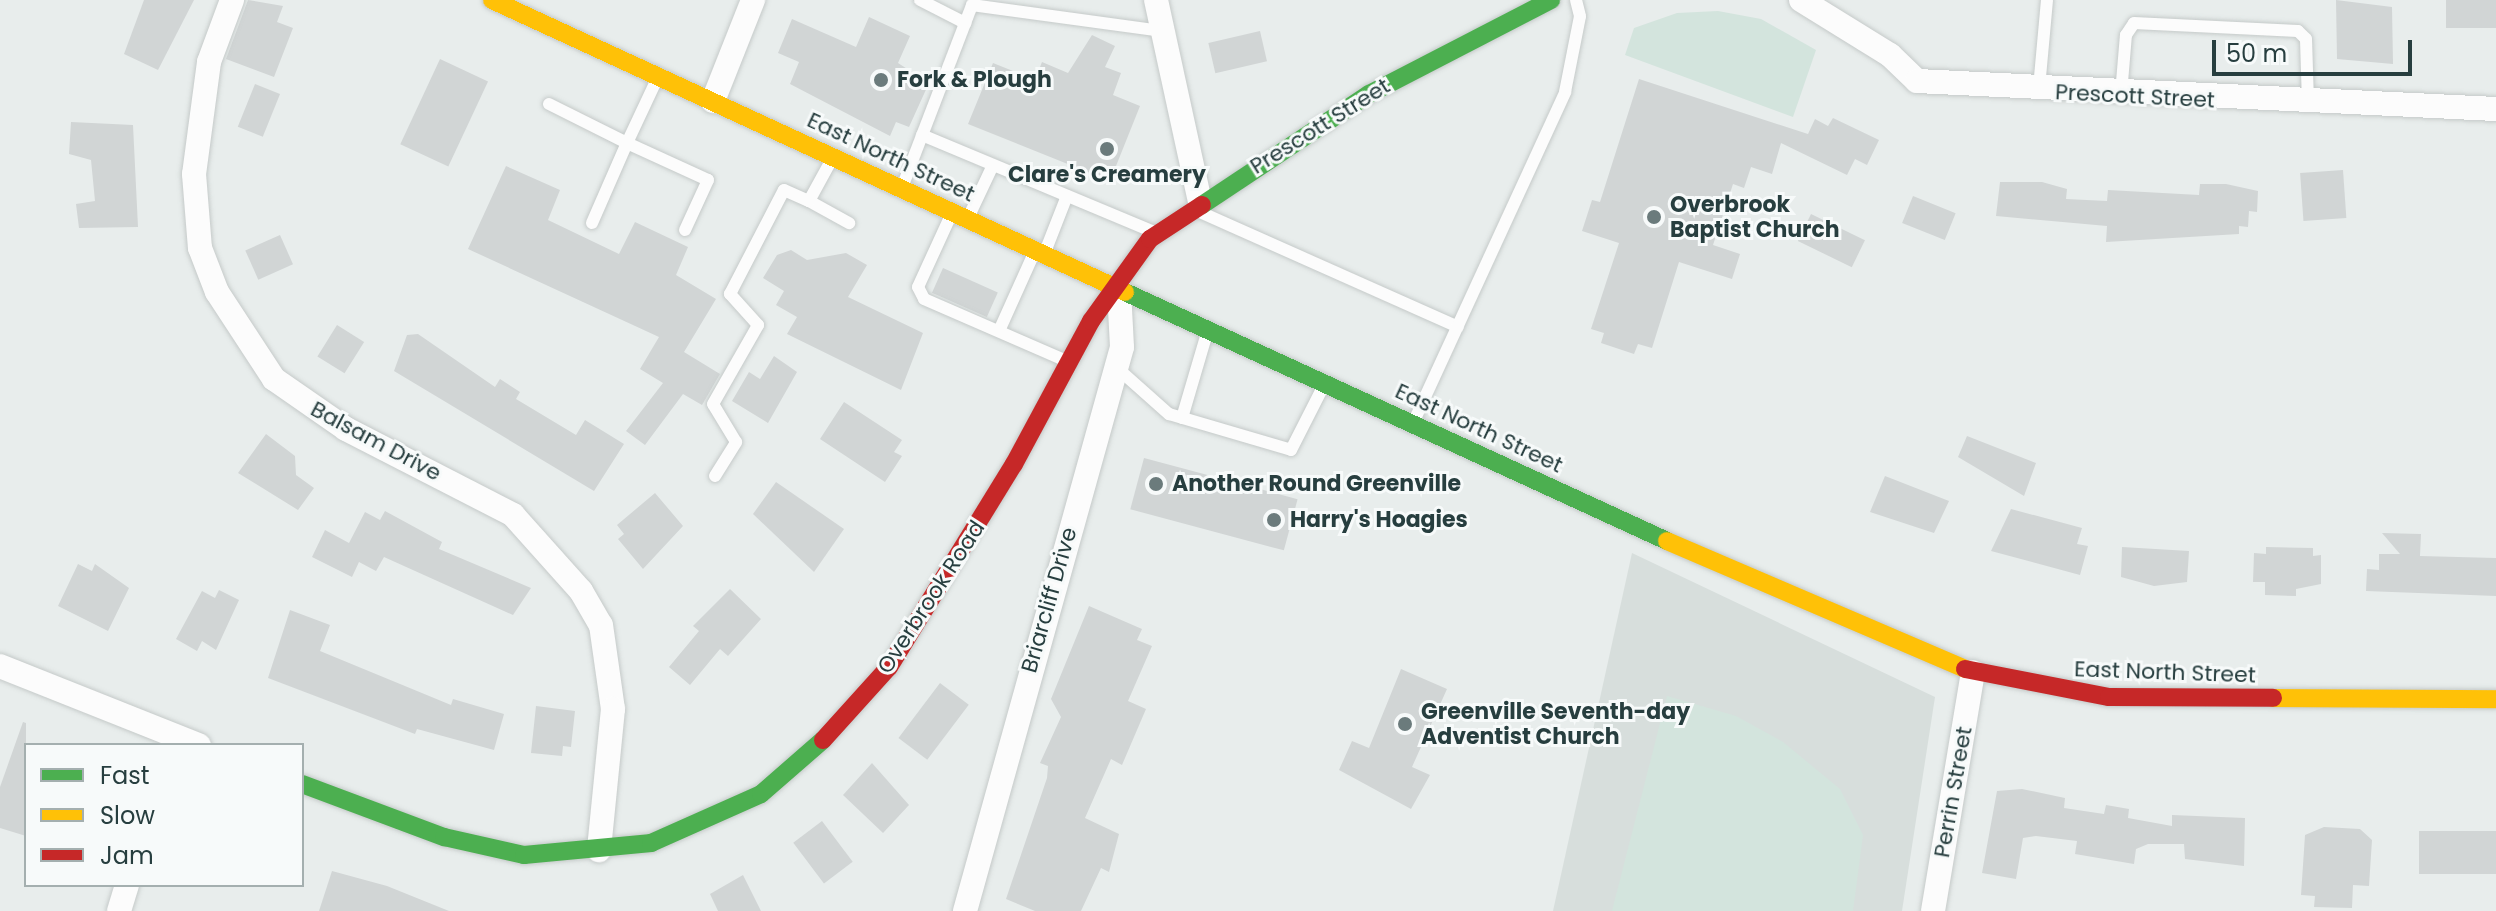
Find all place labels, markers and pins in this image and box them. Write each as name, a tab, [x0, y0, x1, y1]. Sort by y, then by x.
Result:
place label: Fork & Plough	[897, 67, 1052, 93]
marker: Fork & Plough	[872, 71, 890, 89]
marker: Clare's Creamery	[1098, 140, 1116, 158]
place label: Clare's Creamery	[1008, 162, 1206, 188]
place label: Overbrook Baptist Church	[1670, 191, 1840, 242]
marker: Overbrook Baptist Church	[1645, 208, 1663, 226]
place label: Another Round Greenville	[1172, 471, 1461, 497]
marker: Another Round Greenville	[1147, 475, 1165, 493]
place label: Harry's Hoagies	[1290, 507, 1468, 533]
marker: Harry's Hoagies	[1265, 511, 1283, 529]
place label: Greenville Seventh-day Adventist Church	[1421, 698, 1690, 750]
marker: Greenville Seventh-day Adventist Church	[1396, 715, 1414, 733]

